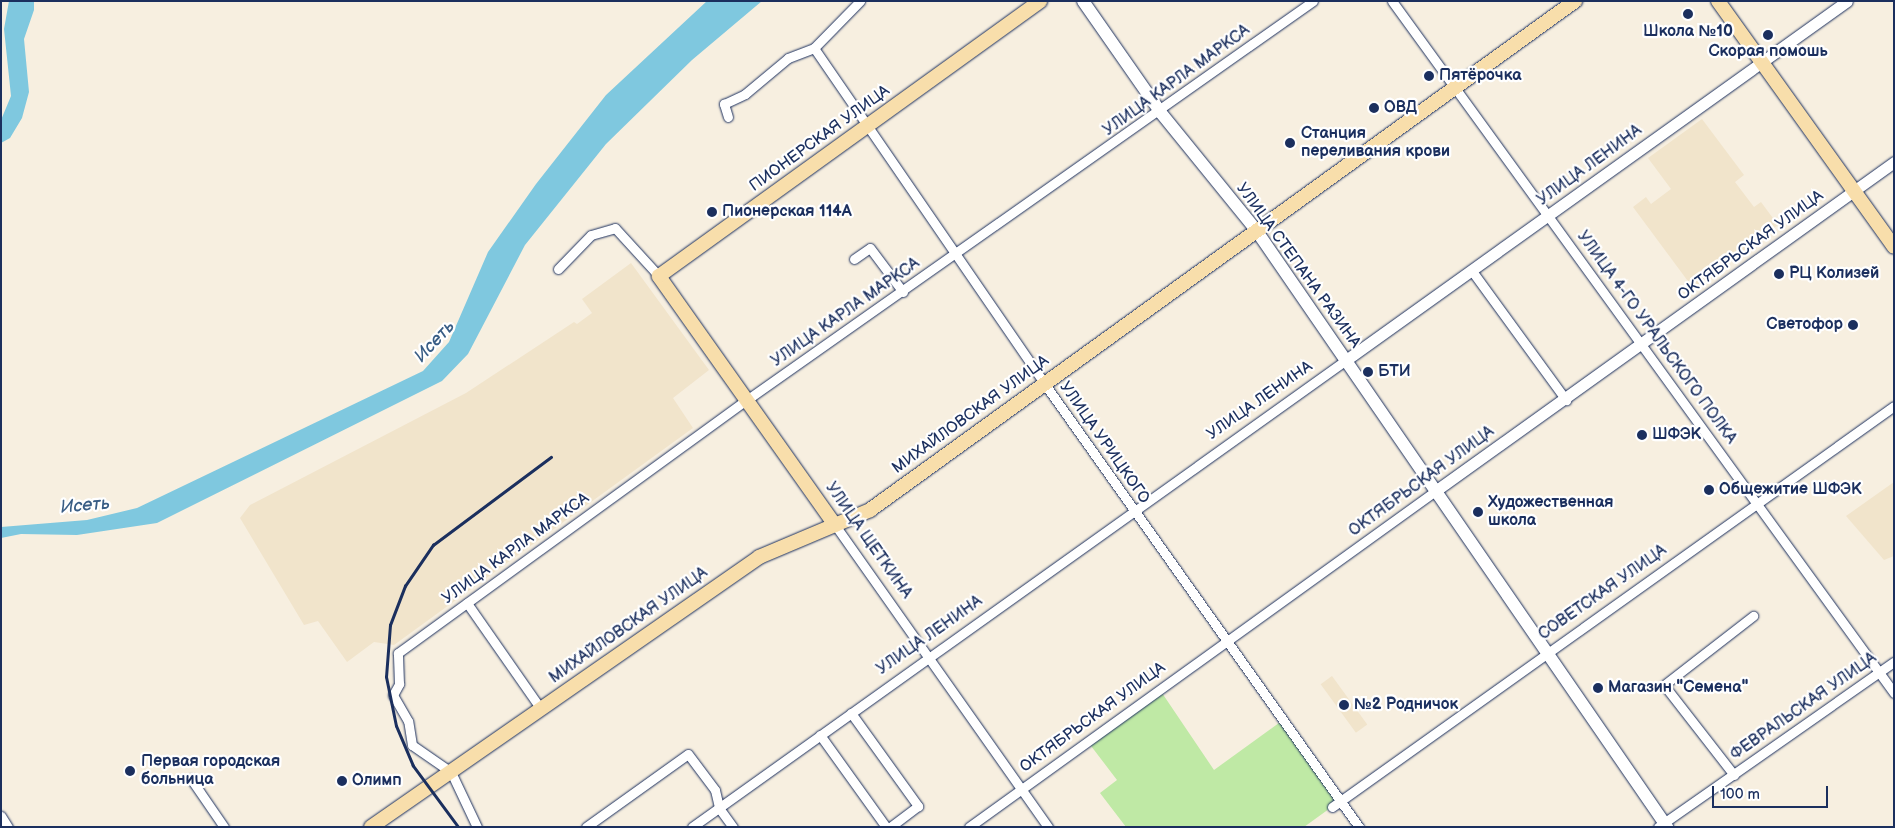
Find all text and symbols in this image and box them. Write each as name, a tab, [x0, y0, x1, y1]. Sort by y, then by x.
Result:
marker: Школа №10	[1682, 8, 1694, 20]
street label: УЛИЦА КАРЛА МАРКСА	[1100, 21, 1254, 141]
place label: Школа №10	[1643, 22, 1733, 42]
marker: Скорая помошь	[1762, 29, 1774, 41]
place label: Скорая помошь	[1708, 42, 1828, 62]
place label: Пятёрочка	[1439, 66, 1521, 86]
marker: Пятёрочка	[1423, 70, 1435, 82]
street label: ПИОНЕРСКАЯ УЛИЦА	[746, 82, 894, 196]
place label: ОВД	[1384, 98, 1417, 118]
marker: ОВД	[1368, 102, 1380, 114]
street label: УЛИЦА ЛЕНИНА	[1534, 122, 1646, 210]
place label: Станция переливания крови	[1301, 124, 1450, 162]
marker: Станция переливания крови	[1283, 136, 1297, 150]
street label: УЛИЦА СТЕПАНА РАЗИНА	[1232, 180, 1364, 352]
street label: ОКТЯБРЬСКАЯ УЛИЦА	[1675, 187, 1827, 305]
place label: Пионерская 114А	[722, 202, 852, 222]
marker: Пионерская 114А	[706, 206, 718, 218]
street label: УЛИЦА 4-ГО УРАЛЬСКОГО ПОЛКА	[1572, 228, 1740, 448]
street label: УЛИЦА КАРЛА МАРКСА	[768, 254, 924, 372]
place label: РЦ Колизей	[1789, 264, 1879, 284]
marker: РЦ Колизей	[1773, 268, 1785, 280]
place label: Светофор	[1766, 315, 1843, 335]
water label: Исеть	[410, 317, 460, 367]
marker: Светофор	[1847, 319, 1859, 331]
street label: МИХАЙЛОВСКАЯ УЛИЦА	[889, 352, 1053, 478]
street label: УЛИЦА ЛЕНИНА	[1203, 357, 1317, 445]
place label: БТИ	[1378, 362, 1411, 382]
marker: БТИ	[1362, 366, 1374, 378]
street label: УЛИЦА УРИЦКОГО	[1055, 378, 1153, 508]
street label: ОКТЯБРЬСКАЯ УЛИЦА	[1346, 423, 1498, 541]
place label: ШФЭК	[1652, 425, 1701, 445]
marker: ШФЭК	[1636, 429, 1648, 441]
street label: УЛИЦА ЩЕТКИНА	[821, 479, 915, 603]
place label: Общежитие ШФЭК	[1719, 480, 1862, 500]
marker: Общежитие ШФЭК	[1703, 484, 1715, 496]
street label: УЛИЦА КАРЛА МАРКСА	[439, 489, 593, 609]
water label: Исеть	[59, 493, 111, 519]
place label: Художественная школа	[1488, 493, 1614, 531]
marker: Художественная школа	[1472, 506, 1484, 518]
street label: СОВЕТСКАЯ УЛИЦА	[1535, 541, 1671, 645]
street label: МИХАЙЛОВСКАЯ УЛИЦА	[546, 564, 712, 688]
street label: УЛИЦА ЛЕНИНА	[873, 592, 987, 680]
street label: ФЕВРАЛЬСКАЯ УЛИЦА	[1727, 649, 1881, 765]
street label: ОКТЯБРЬСКАЯ УЛИЦА	[1017, 659, 1169, 777]
place label: Магазин "Семена"	[1608, 678, 1748, 698]
marker: Магазин "Семена"	[1592, 682, 1604, 694]
place label: №2 Родничок	[1354, 695, 1458, 715]
marker: №2 Родничок	[1338, 699, 1350, 711]
place label: Первая городская больница	[141, 752, 280, 790]
marker: Первая городская больница	[123, 764, 137, 778]
place label: Олимп	[352, 771, 402, 791]
marker: Олимп	[336, 775, 348, 787]
scale bar	[1715, 776, 1831, 808]
text: 100 m	[1720, 785, 1760, 804]

